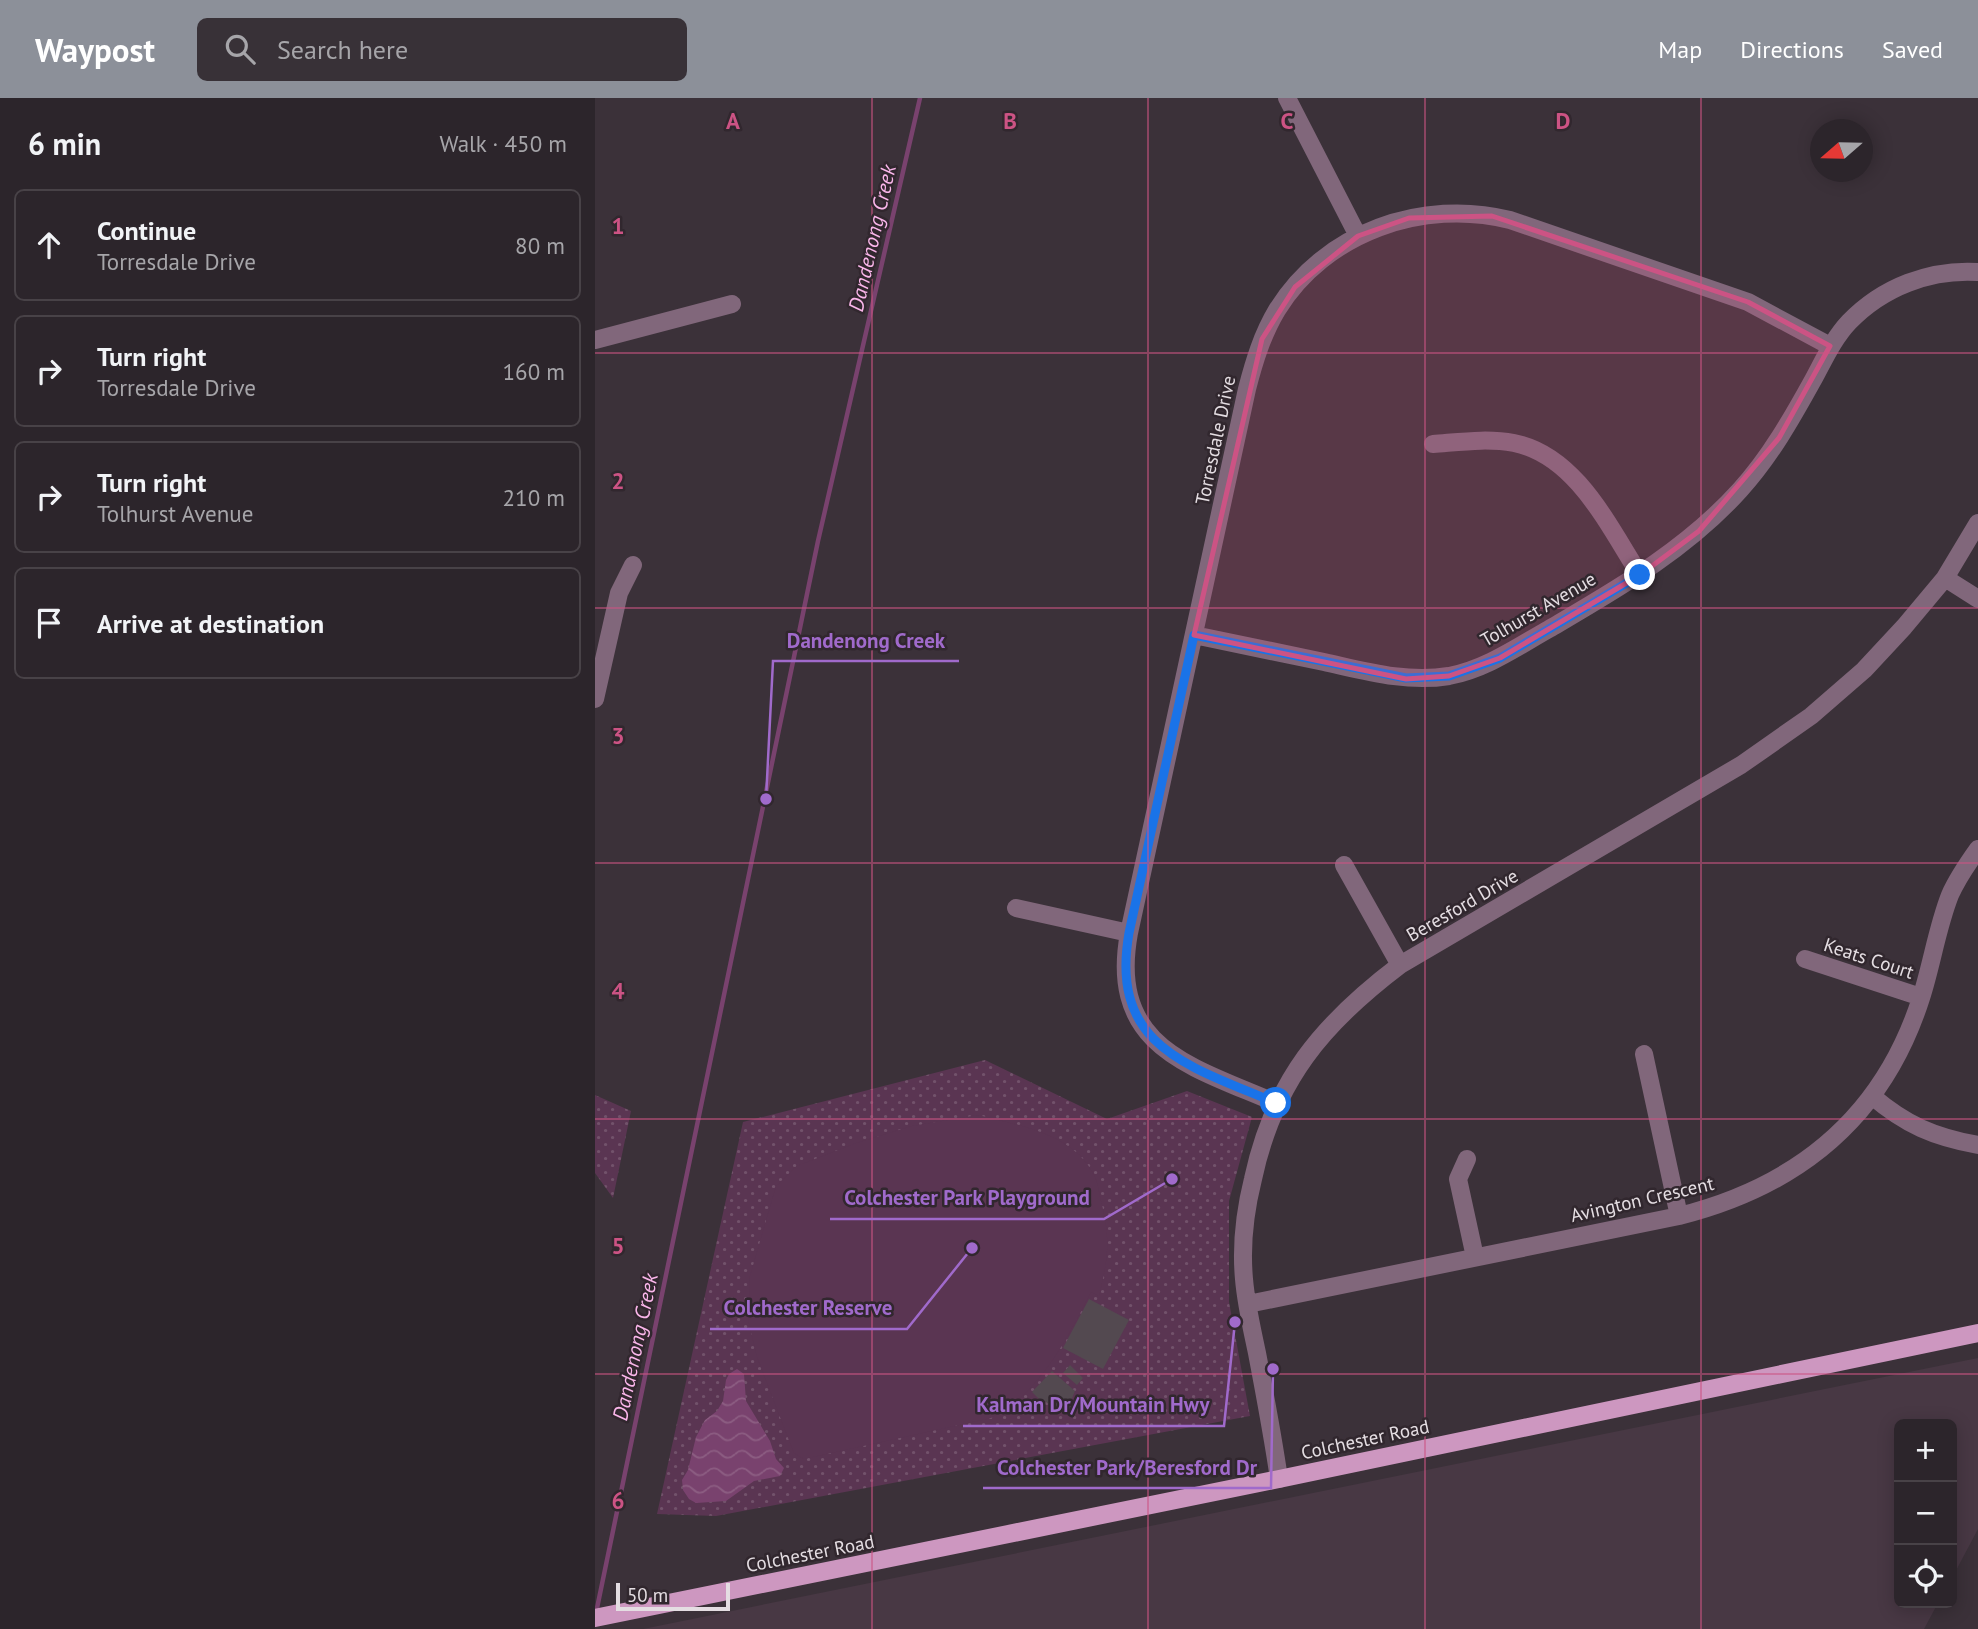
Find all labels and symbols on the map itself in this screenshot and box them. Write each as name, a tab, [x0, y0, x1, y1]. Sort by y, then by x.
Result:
text: A	[726, 106, 740, 135]
text: B	[1003, 106, 1017, 135]
text: C	[1281, 106, 1294, 135]
text: D	[1556, 106, 1570, 135]
north arrow	[1810, 119, 1873, 182]
water label: Dandenong Creek	[842, 160, 902, 314]
text: 1	[611, 211, 625, 240]
street label: Torresdale Drive	[1190, 373, 1240, 507]
text: 2	[611, 466, 625, 495]
route end	[1624, 559, 1655, 590]
street label: Tolhurst Avenue	[1476, 566, 1600, 652]
callout: Dandenong Creek	[773, 619, 959, 661]
text: Dandenong Creek	[787, 627, 946, 654]
text: 3	[611, 721, 625, 750]
street label: Beresford Drive	[1402, 863, 1522, 947]
street label: Keats Court	[1821, 932, 1918, 984]
text: 4	[611, 976, 625, 1005]
route start	[1260, 1087, 1291, 1118]
street label: Avington Crescent	[1568, 1171, 1717, 1227]
callout: Colchester Park Playground	[830, 1177, 1104, 1219]
text: Colchester Park Playground	[844, 1184, 1090, 1211]
text: 5	[611, 1231, 625, 1260]
water label: Dandenong Creek	[606, 1269, 664, 1423]
callout: Colchester Reserve	[710, 1287, 907, 1329]
text: Colchester Reserve	[724, 1294, 892, 1321]
callout: Kalman Dr/Mountain Hwy	[963, 1384, 1224, 1426]
text: Kalman Dr/Mountain Hwy	[976, 1391, 1211, 1418]
street label: Colchester Road	[1299, 1414, 1431, 1464]
callout: Colchester Park/Beresford Dr	[983, 1446, 1271, 1488]
text: Colchester Park/Beresford Dr	[997, 1454, 1258, 1481]
text: 6	[611, 1486, 625, 1515]
street label: Colchester Road	[744, 1529, 876, 1577]
scale bar	[616, 1580, 730, 1612]

